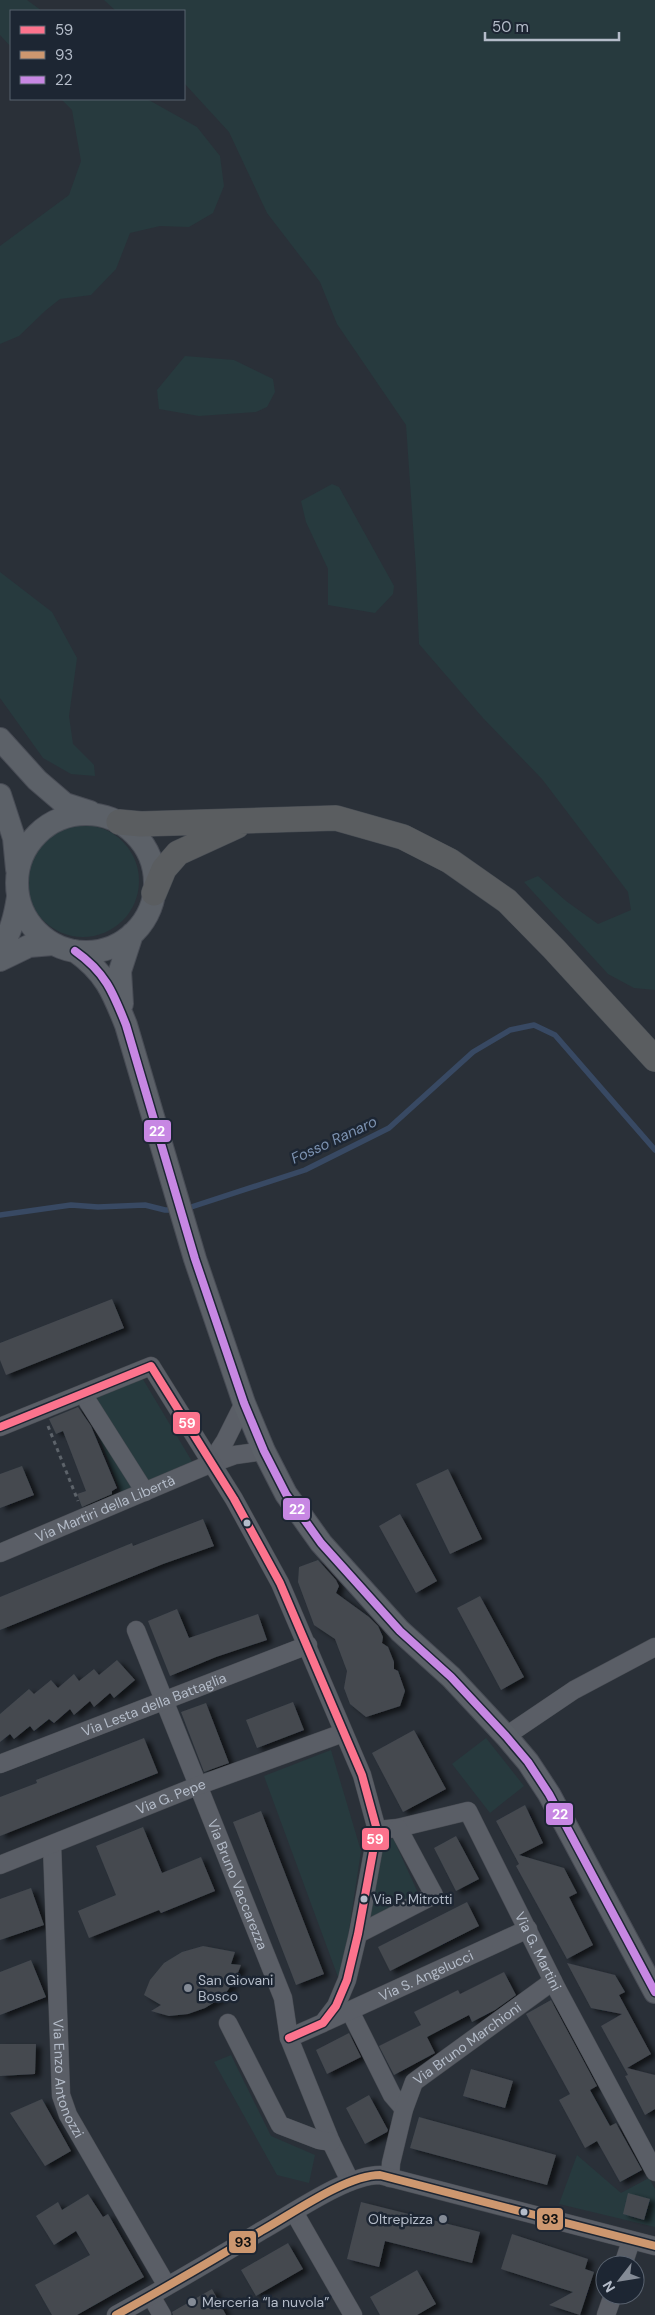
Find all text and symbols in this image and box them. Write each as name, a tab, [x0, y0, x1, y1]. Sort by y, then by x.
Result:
legend	[10, 10, 185, 100]
scale bar	[485, 10, 619, 42]
text: 50 m	[492, 17, 529, 37]
text: 59	[55, 20, 73, 40]
text: 93	[55, 45, 73, 65]
text: 22	[55, 70, 72, 90]
water label: Fosso Ranaro	[288, 1111, 380, 1169]
line badge: 22	[143, 1119, 172, 1143]
text: 22	[149, 1122, 165, 1140]
line badge: 59	[172, 1411, 201, 1435]
text: 59	[178, 1414, 196, 1432]
street label: Via Martiri della Libertà	[32, 1471, 178, 1546]
line badge: 22	[282, 1497, 311, 1521]
text: 22	[289, 1500, 305, 1518]
unlabelled marker	[242, 1518, 252, 1528]
street label: Via Lesta della Battaglia	[79, 1668, 229, 1741]
street label: Via G. Pepe	[133, 1775, 208, 1819]
line badge: 22	[545, 1802, 574, 1826]
text: 22	[552, 1805, 568, 1823]
street label: Via Bruno Vaccarezza	[203, 1817, 272, 1952]
line badge: 59	[361, 1827, 390, 1851]
text: 59	[366, 1830, 384, 1848]
place label: Via P. Mitrotti	[373, 1891, 452, 1908]
marker: Via P. Mitrotti	[359, 1894, 369, 1904]
street label: Via G. Martini	[511, 1909, 565, 1994]
street label: Via S. Angelucci	[376, 1946, 476, 2005]
place label: San Giovani Bosco	[198, 1971, 273, 2005]
marker: San Giovani Bosco	[182, 1982, 194, 1994]
street label: Via Bruno Marchioni	[409, 1998, 525, 2089]
street label: Via Enzo Antonozzi	[49, 2019, 88, 2141]
unlabelled marker	[519, 2207, 529, 2217]
line badge: 93	[536, 2207, 564, 2231]
place label: Oltrepizza	[368, 2210, 433, 2228]
text: 93	[541, 2210, 559, 2228]
marker: Oltrepizza	[437, 2213, 449, 2225]
line badge: 93	[228, 2230, 257, 2254]
text: 93	[234, 2233, 252, 2251]
north arrow	[595, 2255, 645, 2305]
text: N	[599, 2278, 619, 2296]
place label: Merceria “la nuvola”	[202, 2293, 329, 2311]
marker: Merceria “la nuvola”	[186, 2296, 198, 2308]

